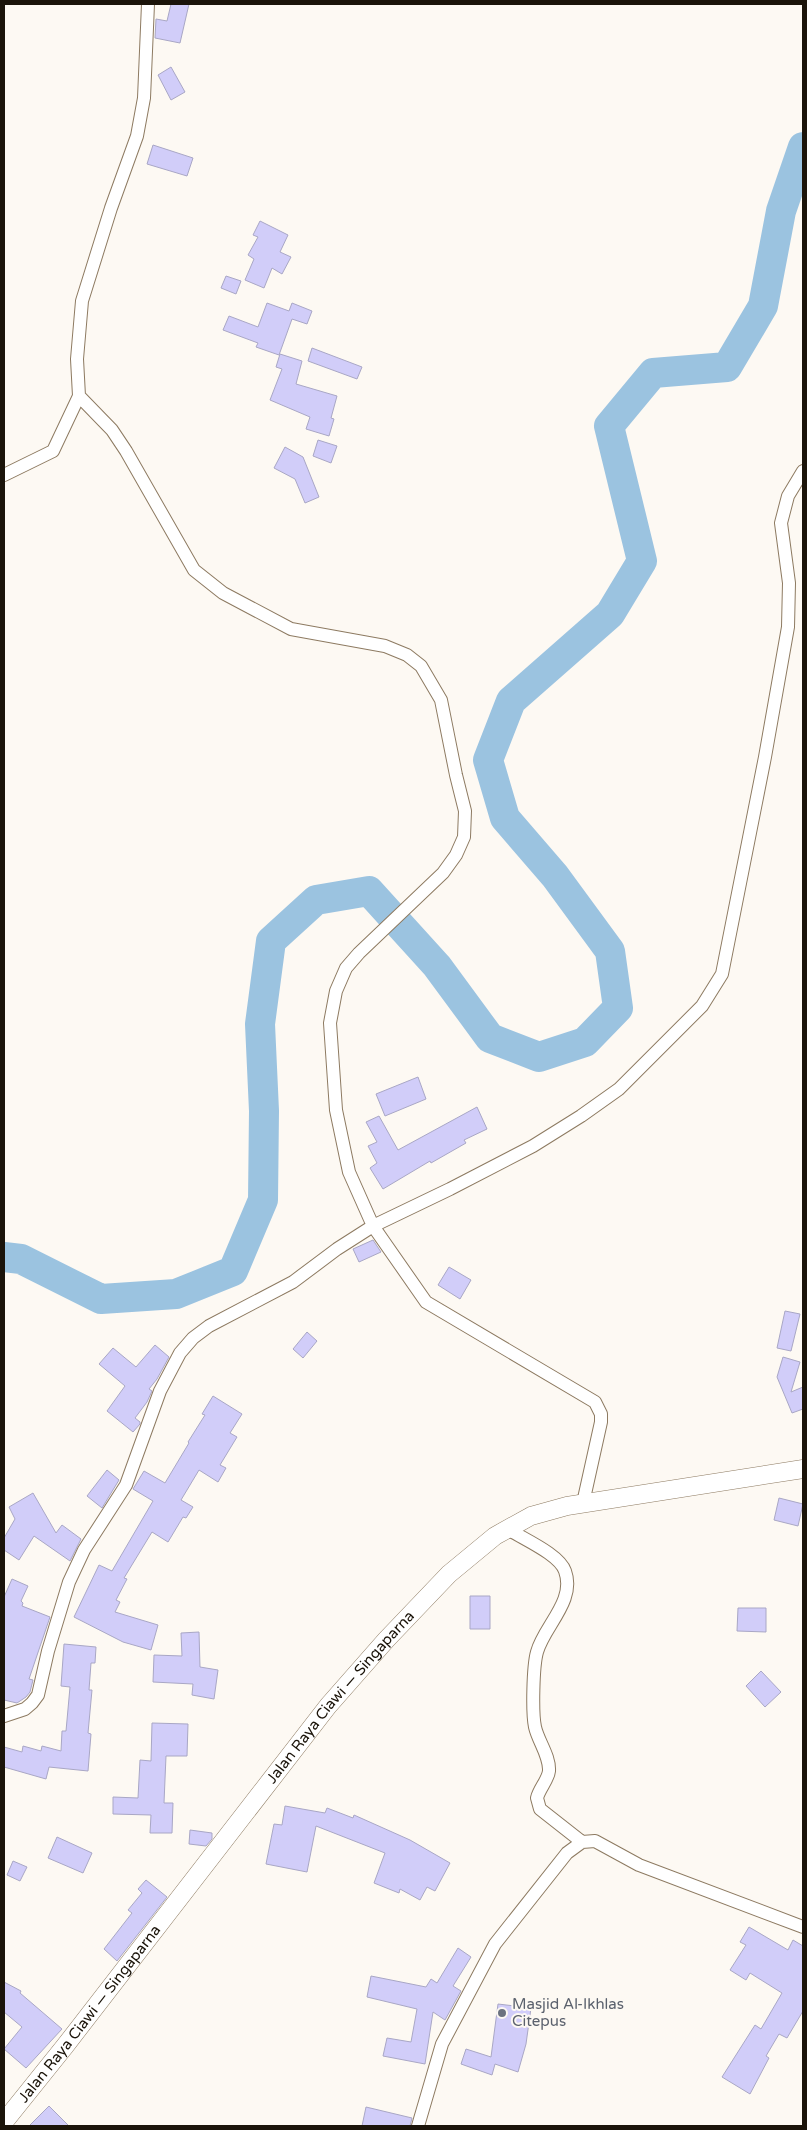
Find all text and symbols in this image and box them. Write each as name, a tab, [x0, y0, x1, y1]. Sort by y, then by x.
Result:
street label: Jalan Raya Ciawi — Singaparna	[262, 1607, 418, 1787]
street label: Jalan Raya Ciawi — Singaparna	[14, 1921, 164, 2106]
place label: Masjid Al-Ikhlas Citepus	[512, 1995, 624, 2030]
marker: Masjid Al-Ikhlas Citepus	[496, 2007, 508, 2019]

